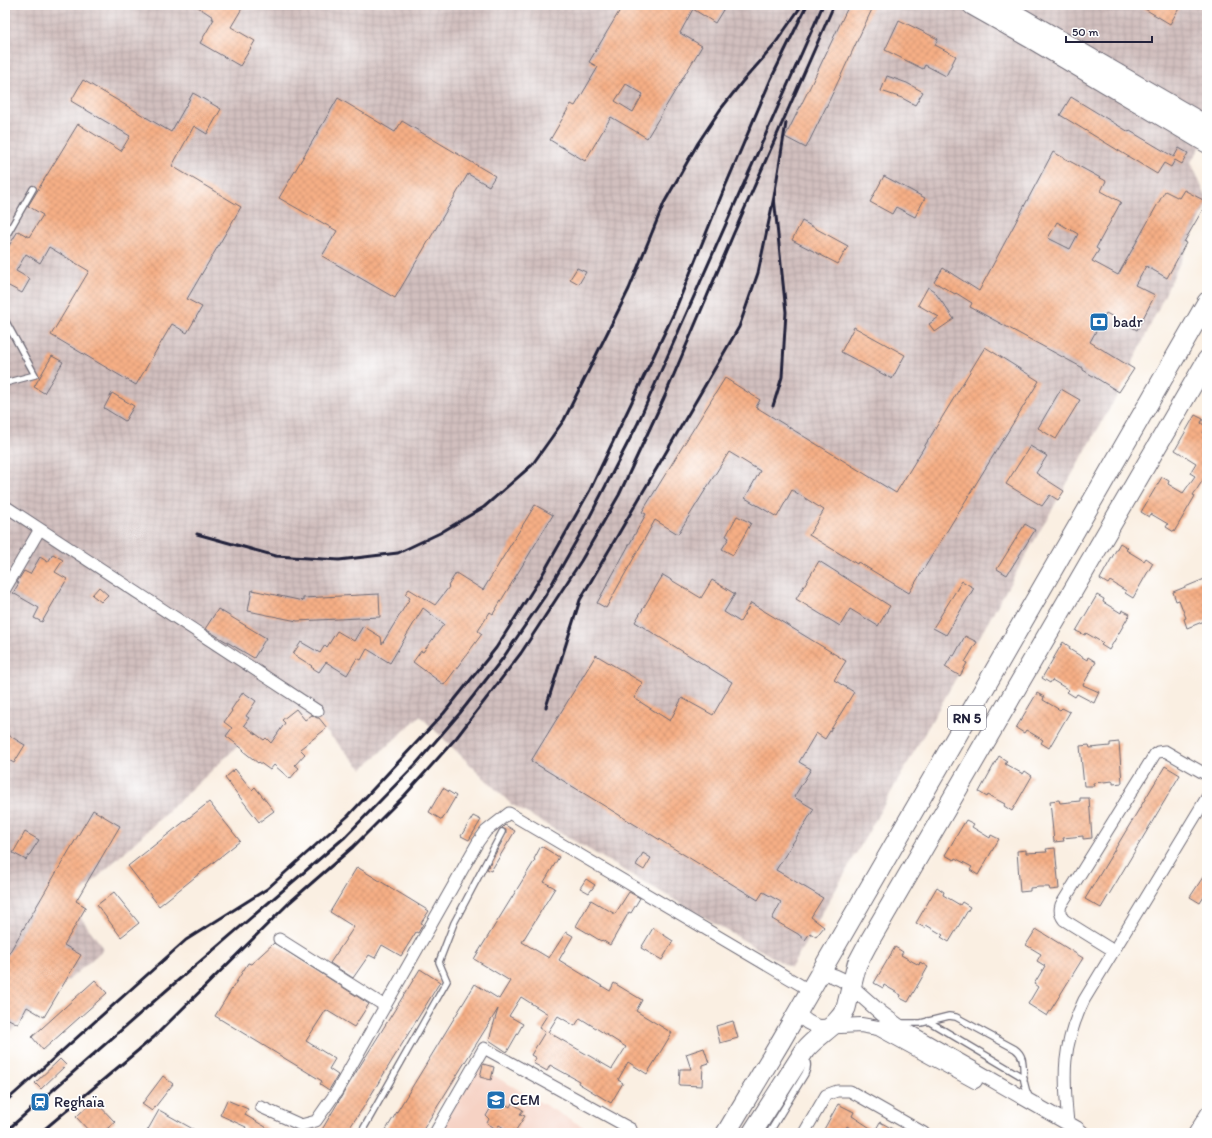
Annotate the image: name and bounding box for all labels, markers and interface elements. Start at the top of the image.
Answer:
scale bar [1066,18,1152,44]
text: 50 m [1072,25,1098,39]
bank icon: badr [1088,311,1110,333]
place label: badr [1113,313,1143,331]
road number: RN 5 [948,706,986,730]
school or university icon: CEM [485,1089,507,1111]
station icon: Reghaïa [29,1091,51,1113]
place label: CEM [510,1091,540,1109]
place label: Reghaïa [54,1093,105,1111]

